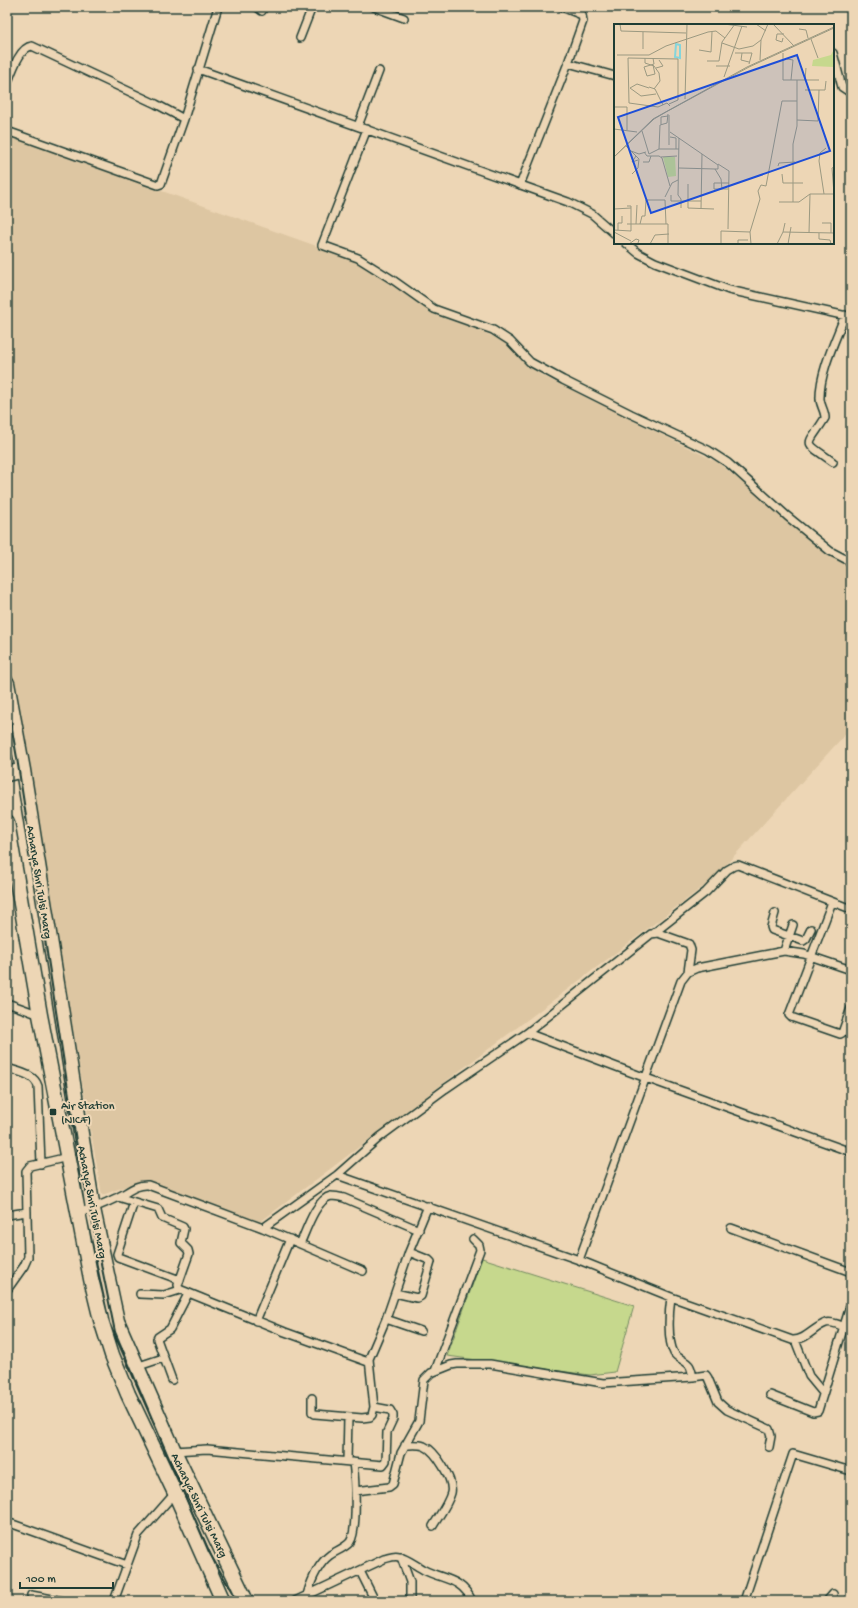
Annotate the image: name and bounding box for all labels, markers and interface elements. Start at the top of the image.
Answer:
inset map [614,24,834,244]
street label: Acharya Shri Tulsi Marg [22,825,54,940]
place label: Air Station (NICF) [61,1100,115,1128]
marker: Air Station (NICF) [48,1107,58,1117]
street label: Acharya Shri Tulsi Marg [73,1145,109,1260]
street label: Acharya Shri Tulsi Marg [167,1451,230,1561]
scale bar [20,1564,113,1590]
text: 100 m [25,1573,56,1587]

